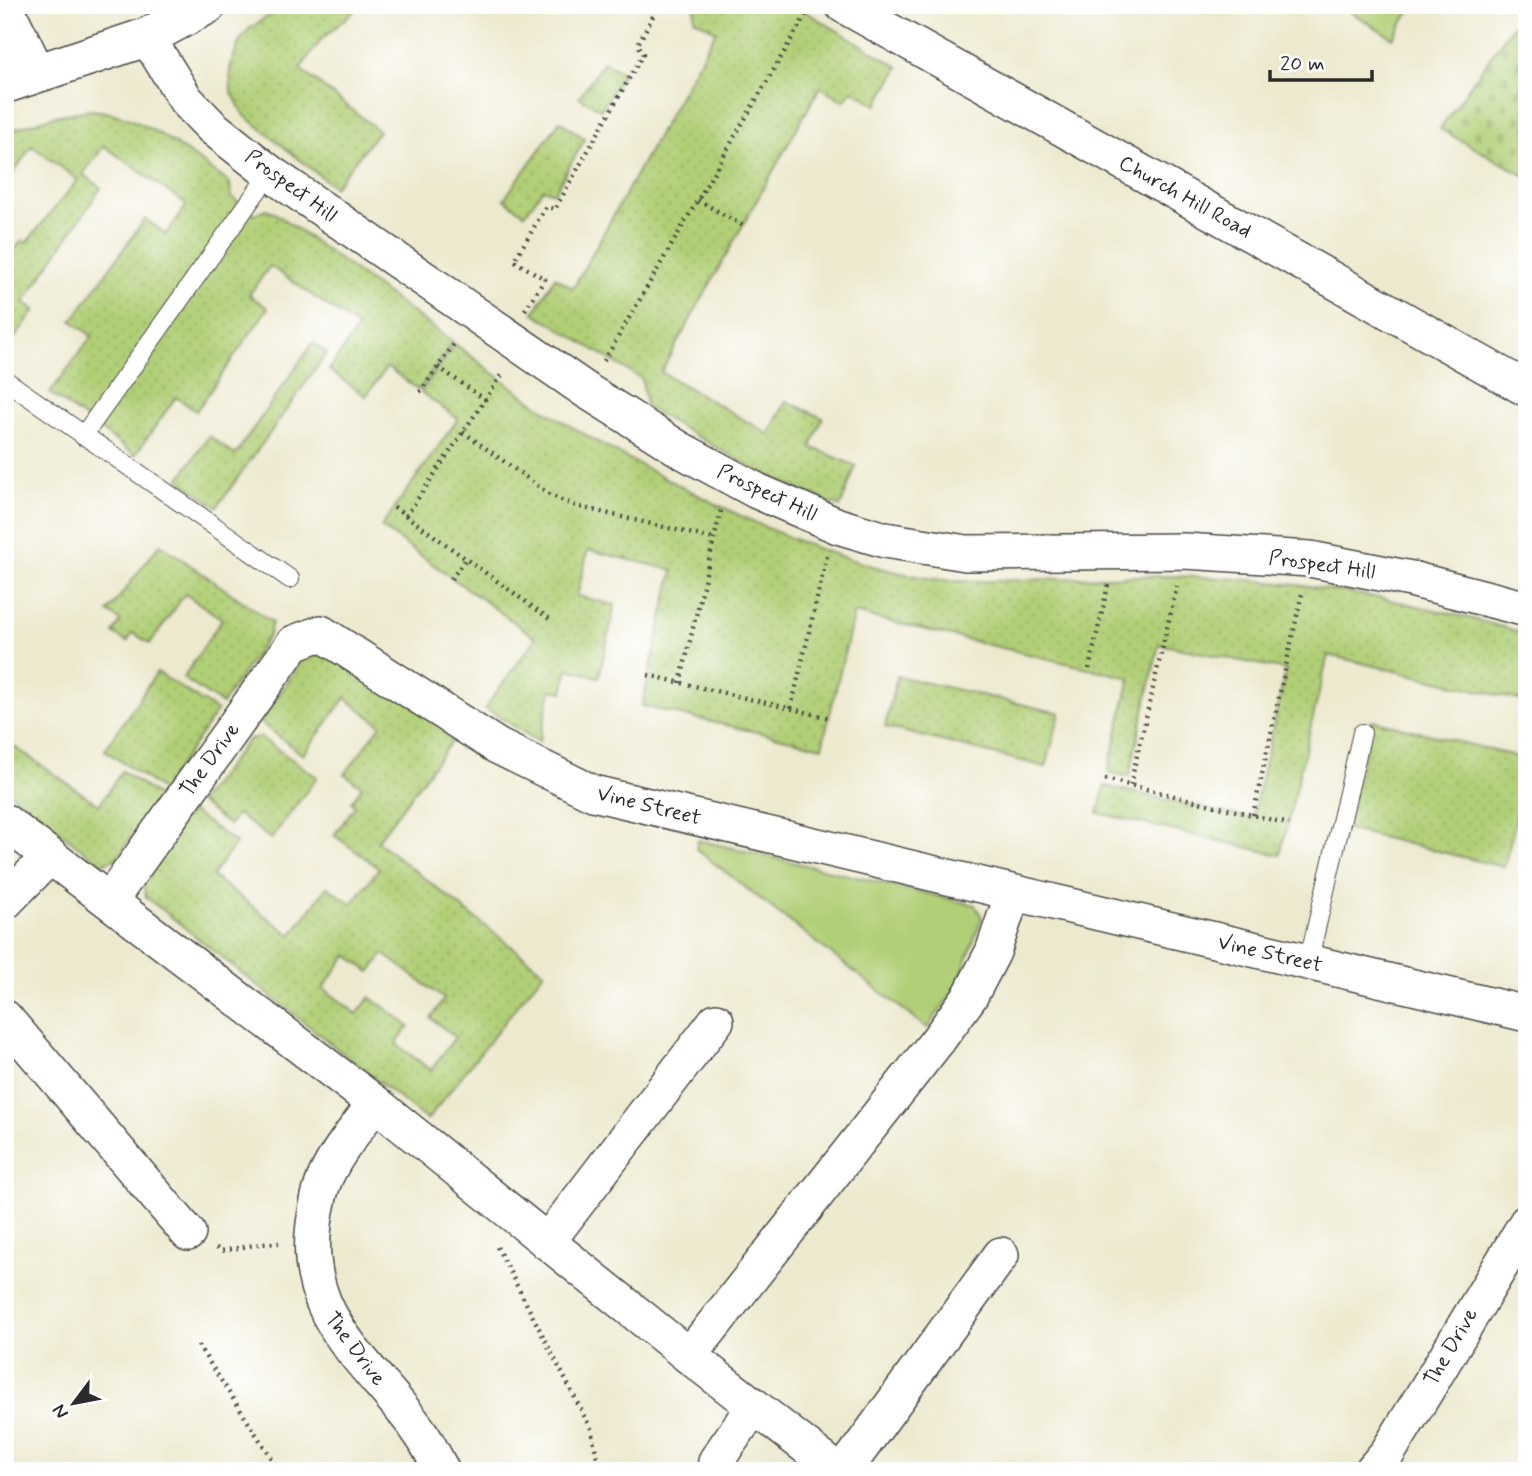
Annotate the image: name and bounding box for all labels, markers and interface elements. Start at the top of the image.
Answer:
scale bar [1270,38,1371,82]
text: 20 m [1280,50,1325,78]
street label: Prospect Hill [239,143,343,229]
street label: Church Hill Road [1114,149,1256,245]
street label: Prospect Hill [712,458,822,528]
street label: Prospect Hill [1267,544,1377,586]
street label: The Drive [173,717,247,803]
street label: Vine Street [594,780,704,832]
street label: Vine Street [1215,928,1325,980]
street label: The Drive [1417,1303,1485,1391]
street label: The Drive [318,1306,392,1392]
north arrow [38,1368,108,1438]
text: N [47,1399,75,1423]

